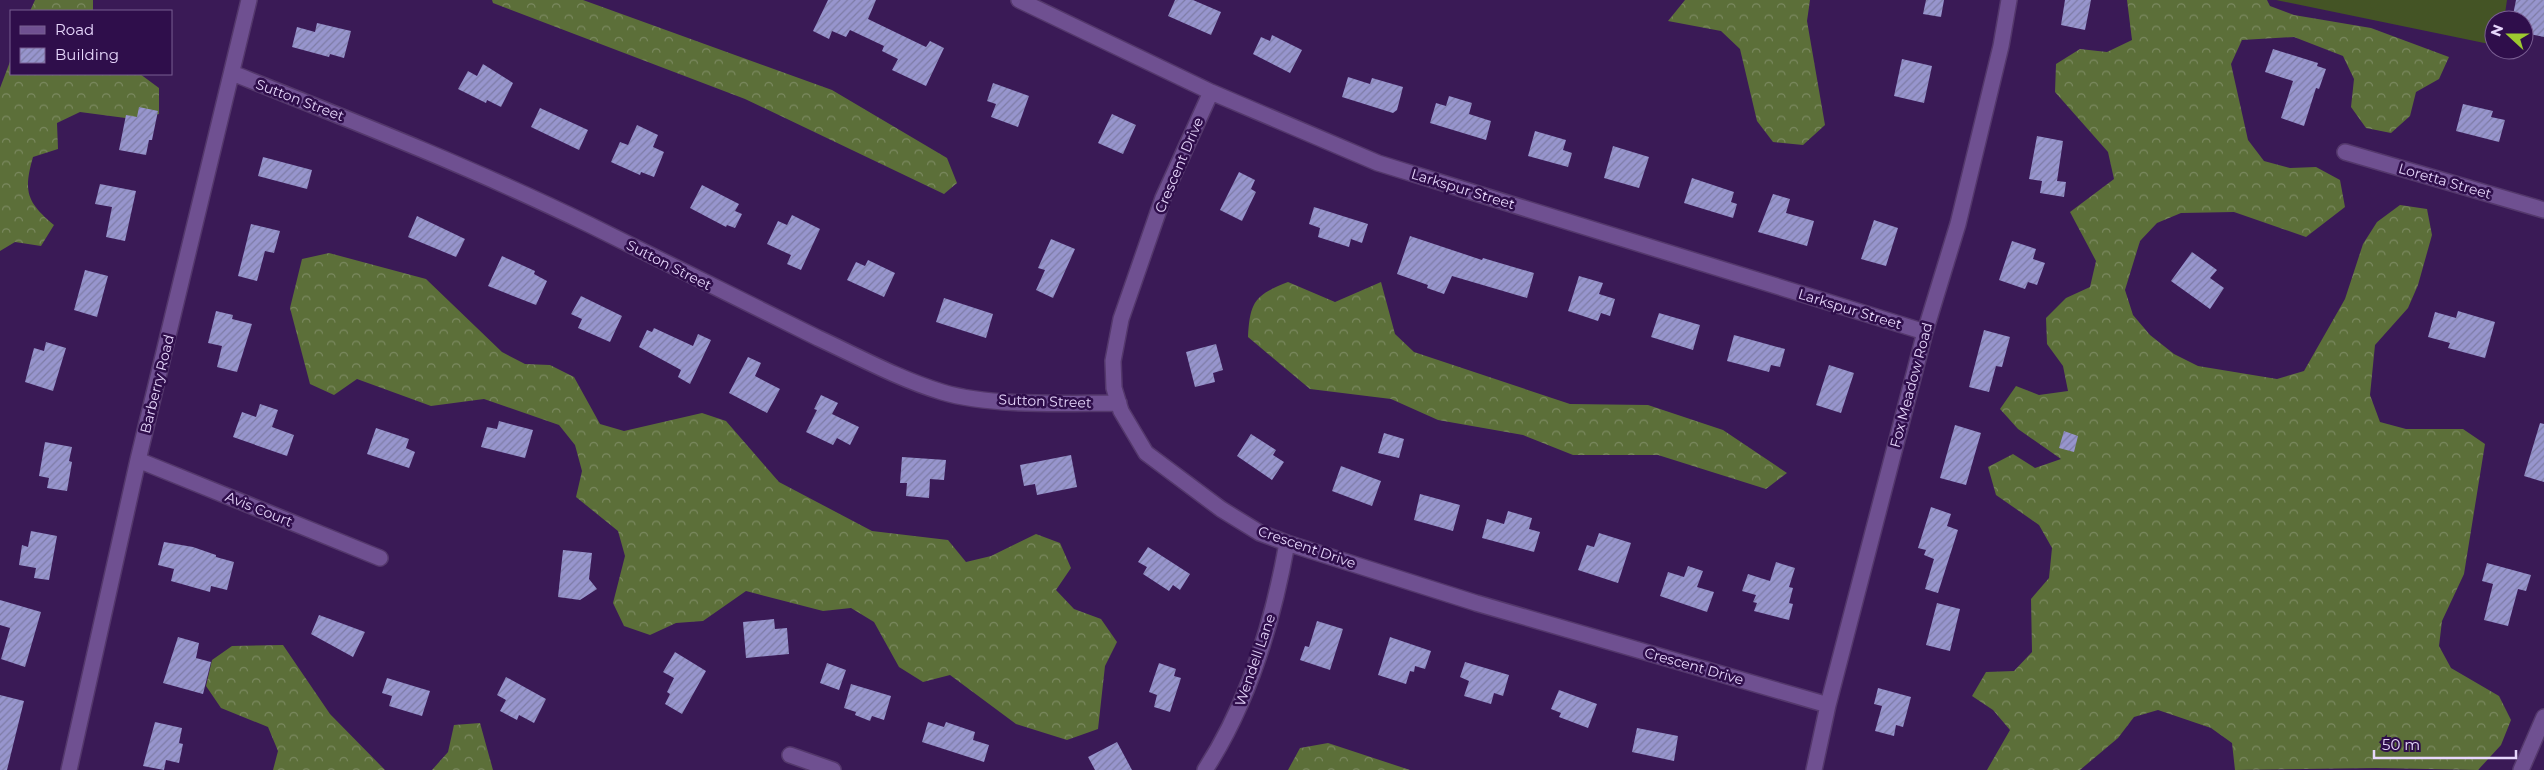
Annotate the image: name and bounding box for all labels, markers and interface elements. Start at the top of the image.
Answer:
legend [10,10,172,75]
north arrow [2484,10,2534,60]
text: Road [55,20,94,39]
text: N [2486,22,2507,39]
text: Building [55,45,119,64]
street label: Sutton Street [253,75,347,125]
street label: Crescent Drive [1151,114,1207,216]
street label: Loretta Street [2396,159,2494,203]
street label: Larkspur Street [1409,165,1517,213]
street label: Sutton Street [623,236,715,294]
street label: Larkspur Street [1796,285,1904,333]
street label: Fox Meadow Road [1886,320,1936,450]
street label: Barberry Road [136,333,178,435]
street label: Sutton Street [998,390,1092,412]
street label: Avis Court [223,487,295,531]
street label: Crescent Drive [1256,522,1358,572]
street label: Wendell Lane [1231,612,1279,708]
street label: Crescent Drive [1642,643,1746,689]
scale bar [2374,728,2516,760]
text: 50 m [2382,735,2420,754]

